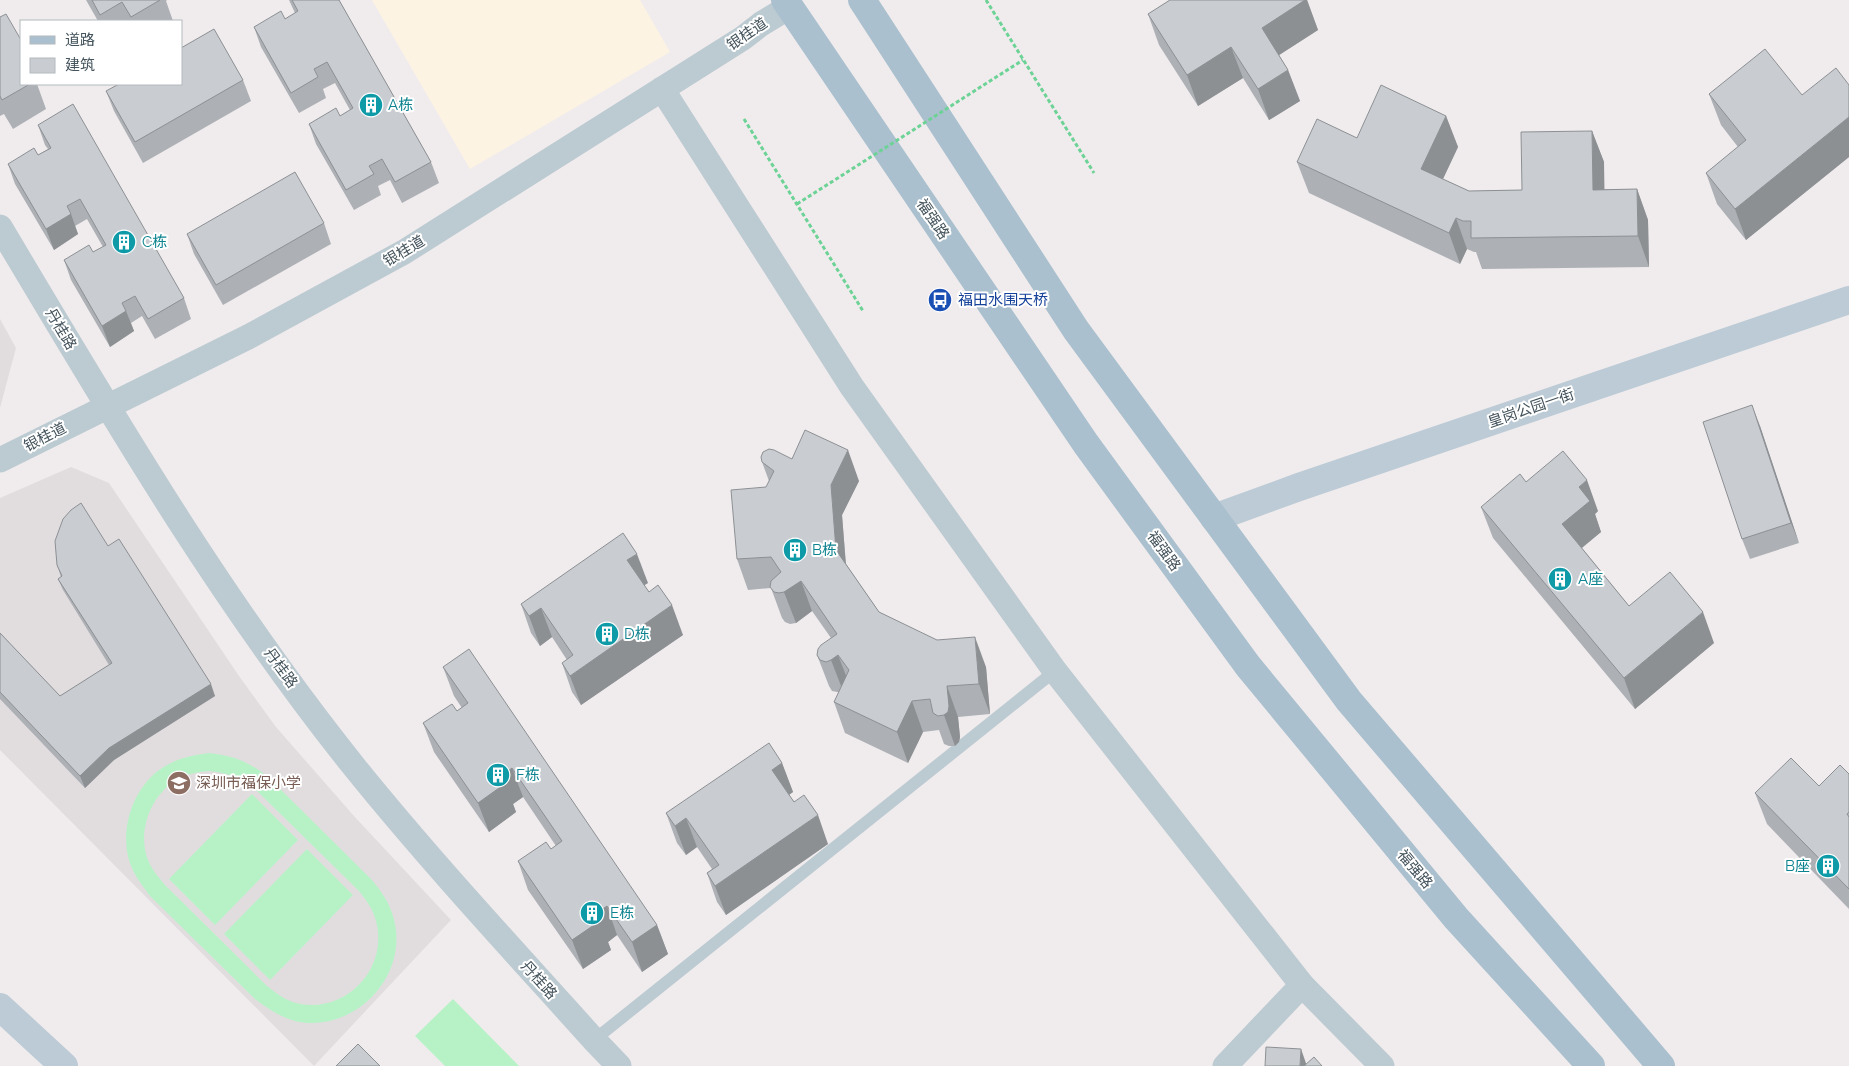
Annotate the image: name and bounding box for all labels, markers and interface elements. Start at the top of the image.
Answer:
street label: 银桂道 [723,14,771,54]
legend [20,20,182,85]
text: 道路 [65,31,95,49]
text: 建筑 [65,56,95,74]
building icon: A栋 [358,92,384,118]
place label: A栋 [388,96,413,114]
street label: 福强路 [913,195,953,243]
building icon: C栋 [111,229,137,255]
street label: 银桂道 [380,232,428,270]
place label: C栋 [142,233,167,251]
bus stop icon: 福田水围天桥 [927,287,953,313]
place label: 福田水围天桥 [958,291,1048,309]
street label: 丹桂路 [42,305,80,353]
street label: 皇岗公园一街 [1486,385,1576,431]
street label: 银桂道 [21,419,69,455]
street label: 福强路 [1143,528,1185,574]
building icon: B栋 [782,537,808,563]
place label: B栋 [812,541,837,559]
building icon: A座 [1547,566,1573,592]
place label: A座 [1578,570,1603,588]
building icon: D栋 [594,621,620,647]
place label: D栋 [624,625,650,643]
street label: 丹桂路 [260,645,302,691]
building icon: F栋 [485,762,511,788]
place label: F栋 [516,766,540,784]
school or university icon: 深圳市福保小学 [166,770,192,796]
place label: 深圳市福保小学 [196,774,301,792]
street label: 福强路 [1394,846,1436,892]
building icon: B座 [1815,853,1841,879]
place label: B座 [1785,857,1810,875]
building icon: E栋 [579,900,605,926]
place label: E栋 [610,904,634,922]
street label: 丹桂路 [517,957,561,1003]

